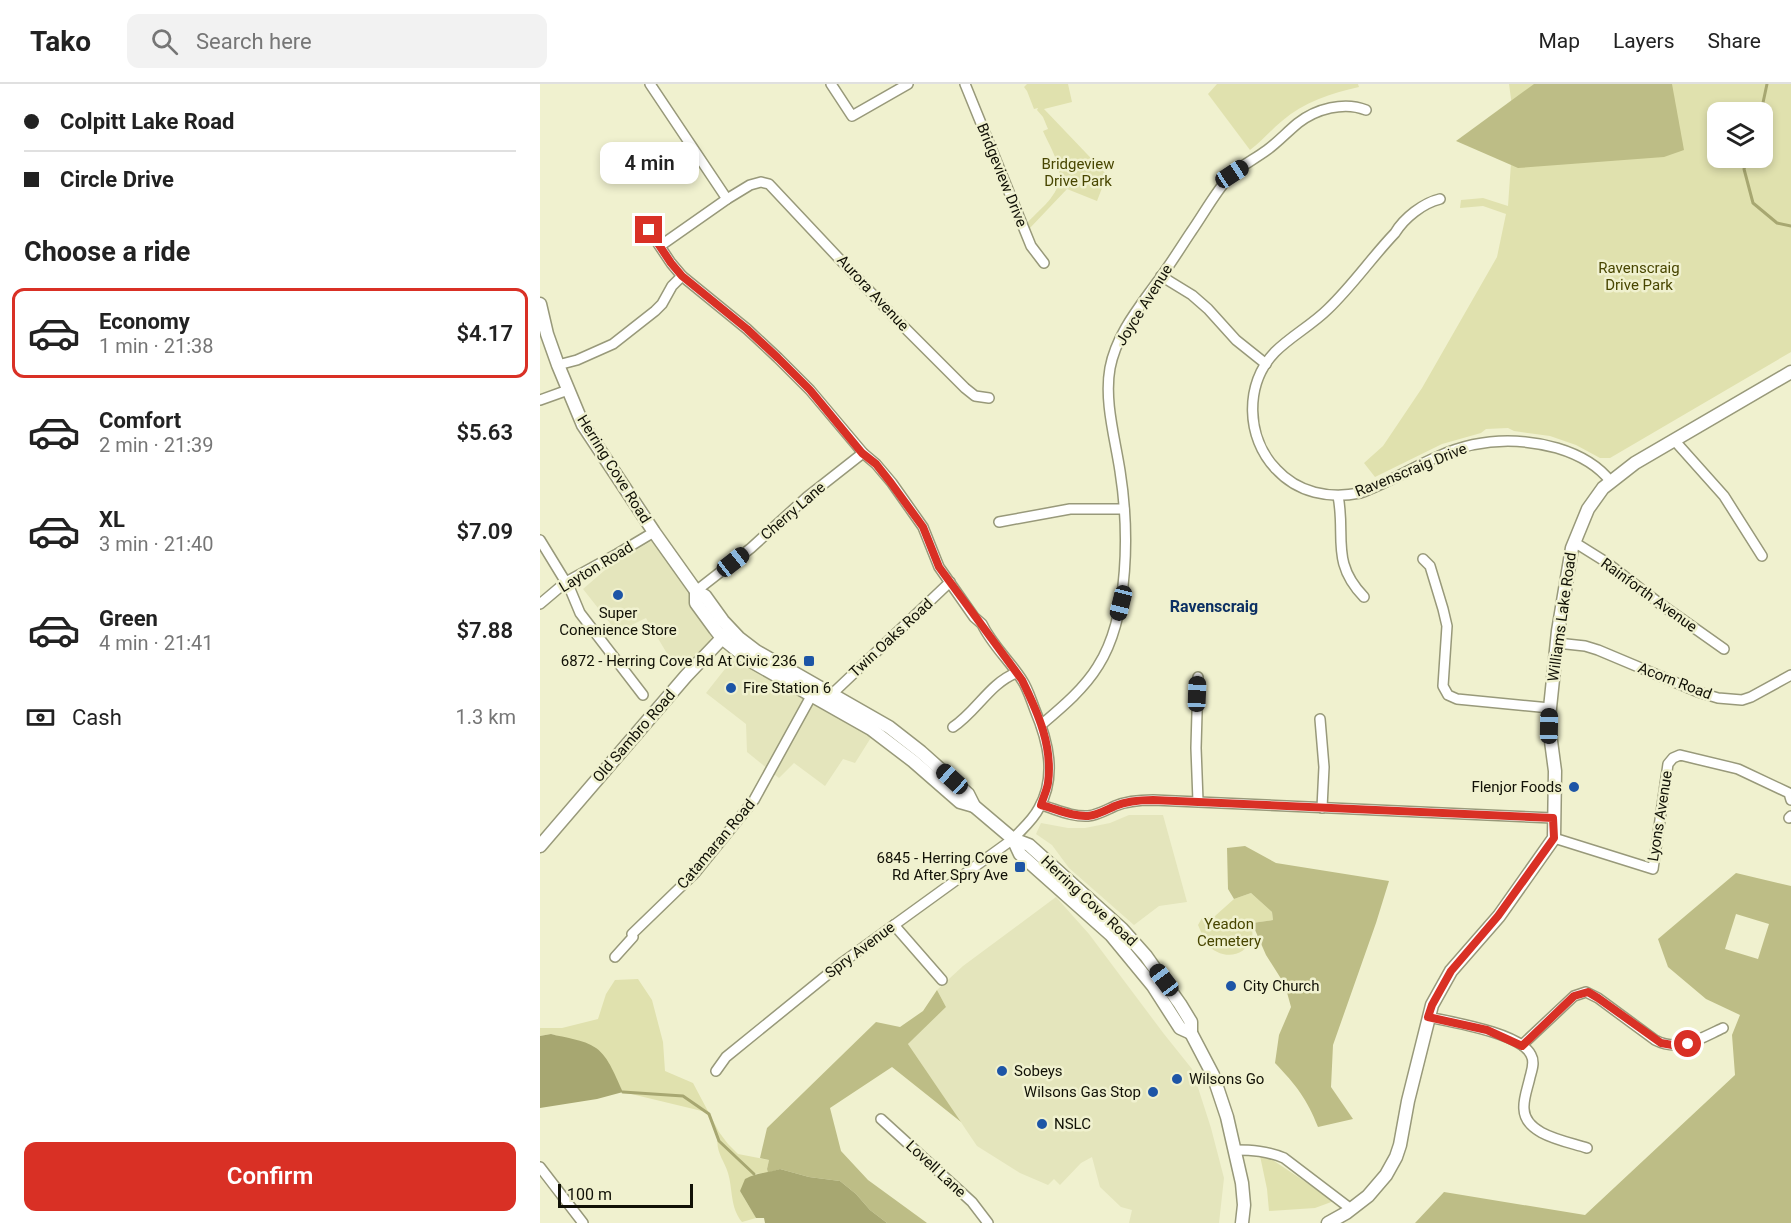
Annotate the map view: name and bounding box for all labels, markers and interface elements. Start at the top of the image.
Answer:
search box [127,14,547,68]
text: Tako [30,25,91,58]
icon: search [148,25,181,58]
text: Search here [196,29,312,54]
text: Map [1538,29,1580,53]
text: Layers [1613,29,1674,53]
text: Share [1707,29,1761,53]
map controls [1707,102,1773,168]
button: layers [1707,102,1773,168]
text: Colpitt Lake Road [60,109,234,134]
street label: Bridgeview Drive [973,120,1031,230]
callout: 4 min [600,143,698,185]
text: 4 min [624,151,675,175]
park label: Bridgeview Drive Park [1042,155,1114,190]
car [1212,157,1252,191]
text: Circle Drive [60,167,174,192]
route end [635,216,662,243]
text: Choose a ride [24,236,190,268]
street label: Aurora Avenue [833,251,913,335]
park label: Ravenscraig Drive Park [1598,259,1680,294]
street label: Joyce Avenue [1112,261,1176,349]
icon: car [27,306,81,360]
text: Economy [99,309,190,334]
text: $4.17 [456,321,513,346]
text: 1 min · 21:38 [99,334,214,358]
icon: car [27,405,81,459]
text: Comfort [99,408,181,433]
street label: Herring Cove Road [573,411,655,527]
text: $5.63 [456,420,513,445]
text: 2 min · 21:39 [99,433,214,457]
street label: Ravenscraig Drive [1353,439,1469,501]
street label: Cherry Lane [757,478,829,544]
icon: car [27,504,81,558]
text: XL [99,507,125,532]
text: $7.09 [456,519,513,544]
text: 3 min · 21:40 [99,532,214,556]
street label: Layton Road [556,538,636,596]
car [713,544,753,580]
street label: Williams Lake Road [1544,551,1580,683]
street label: Rainforth Avenue [1597,554,1701,636]
car [1108,583,1134,623]
marker: Super Conenience Store [611,588,625,602]
street label: Twin Oaks Road [846,595,936,681]
district label: Ravenscraig [1170,597,1258,616]
icon: car [27,603,81,657]
place label: Super Conenience Store [559,604,677,639]
text: Green [99,606,158,631]
text: $7.88 [456,618,513,643]
text: 4 min · 21:41 [99,631,214,655]
place label: 6872 - Herring Cove Rd At Civic 236 [561,652,797,670]
marker: 6872 - Herring Cove Rd At Civic 236 [802,654,816,668]
street label: Acorn Road [1636,659,1714,703]
car [1187,676,1207,712]
place label: Fire Station 6 [743,679,831,697]
marker: Fire Station 6 [724,681,738,695]
street label: Old Sambro Road [589,686,679,786]
icon: cash [24,701,57,734]
text: Cash [72,705,122,730]
text: 1.3 km [456,705,516,729]
car [1540,708,1558,744]
car [933,760,971,798]
street label: Lyons Avenue [1644,769,1676,863]
place label: Flenjor Foods [1471,778,1562,796]
marker: Flenjor Foods [1567,780,1581,794]
street label: Catamaran Road [673,795,759,893]
place label: 6845 - Herring Cove Rd After Spry Ave [876,849,1008,884]
street label: Herring Cove Road [1037,852,1141,950]
marker: 6845 - Herring Cove Rd After Spry Ave [1013,860,1027,874]
park label: Yeadon Cemetery [1197,915,1261,950]
street label: Spry Avenue [822,918,898,982]
car [1146,960,1182,1000]
place label: City Church [1243,977,1320,995]
marker: City Church [1224,979,1238,993]
route start [1674,1030,1701,1057]
place label: Sobeys [1014,1062,1063,1080]
marker: Sobeys [995,1064,1009,1078]
place label: Wilsons Go [1189,1070,1264,1088]
marker: Wilsons Go [1170,1072,1184,1086]
place label: Wilsons Gas Stop [1024,1083,1141,1101]
marker: Wilsons Gas Stop [1146,1085,1160,1099]
place label: NSLC [1054,1115,1091,1133]
marker: NSLC [1035,1117,1049,1131]
street label: Lovell Lane [902,1137,970,1201]
button: Confirm [24,1142,516,1211]
scale bar [558,1181,693,1208]
text: 100 m [567,1185,612,1204]

